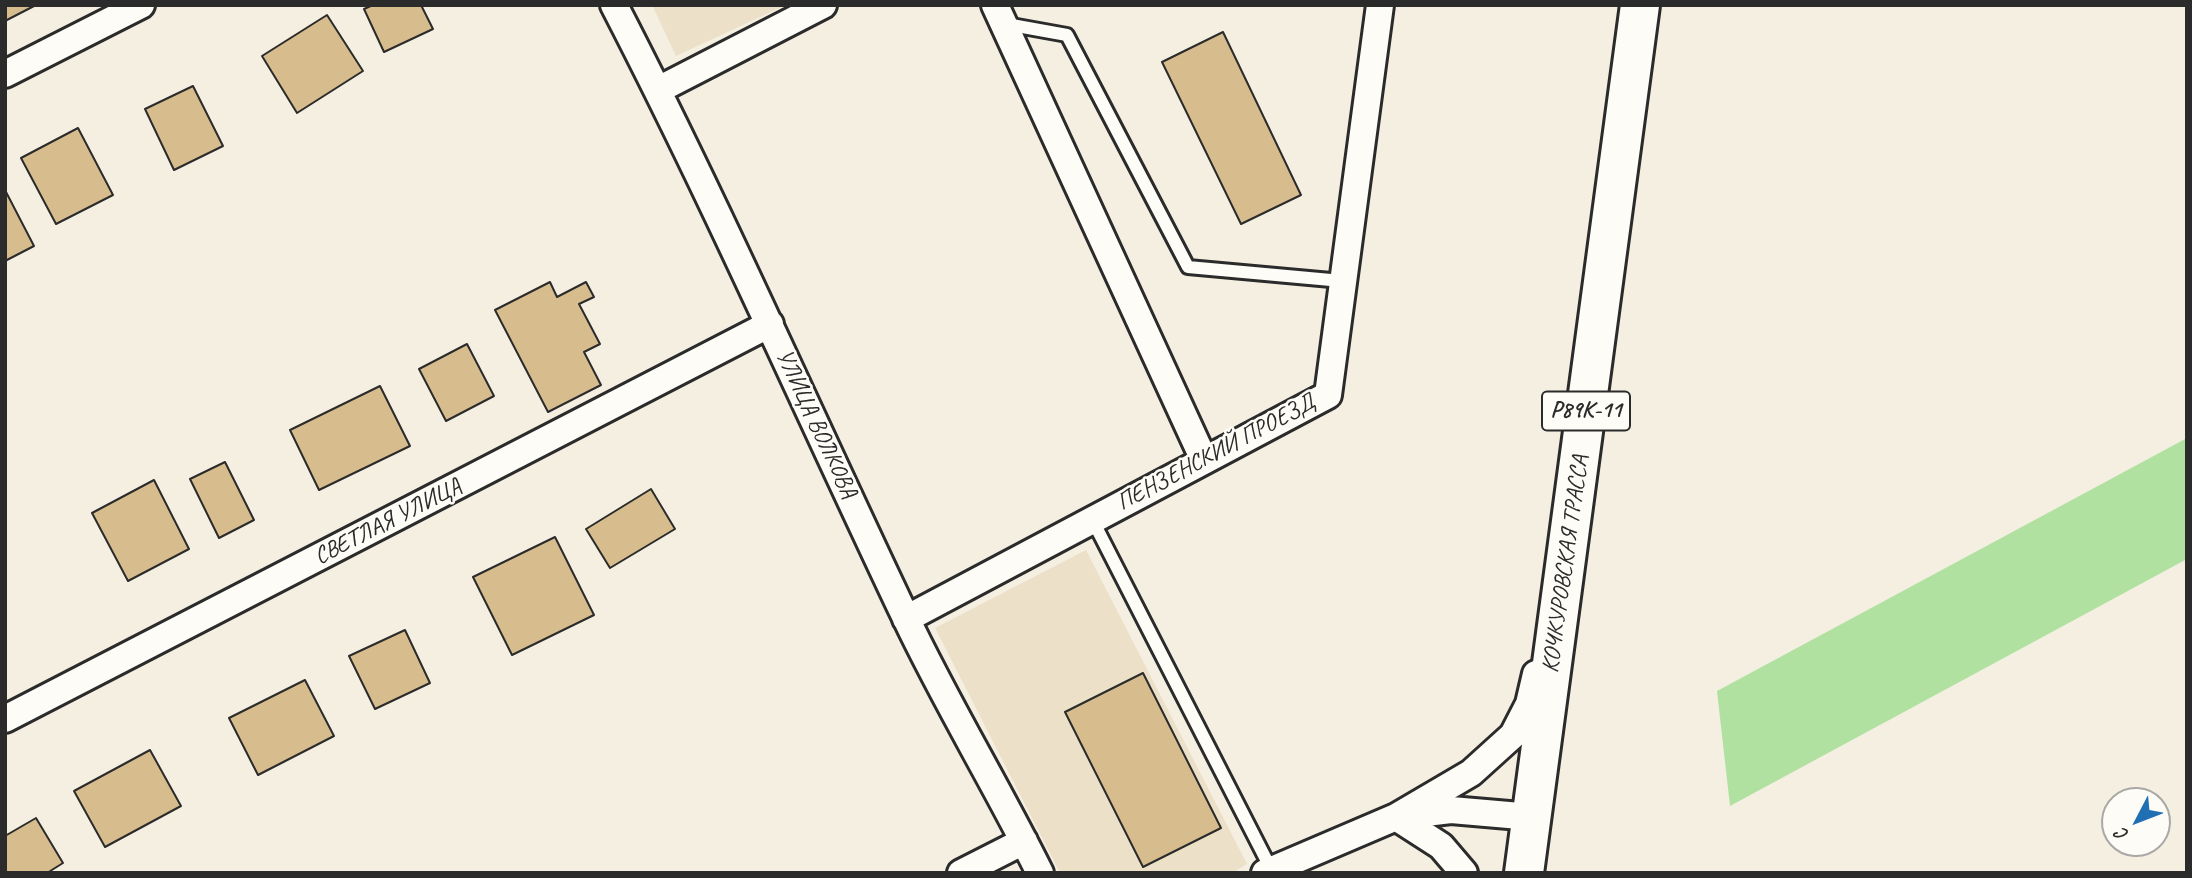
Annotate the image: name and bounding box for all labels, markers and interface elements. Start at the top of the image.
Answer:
street label: УЛИЦА ВОЛКОВА [769,345,863,503]
street label: ПЕНЗЕНСКИЙ ПРОЕЗД [1112,389,1320,517]
road number: Р89К-11 [1542,392,1630,430]
street label: КОЧКУРОВСКАЯ ТРАССА [1536,453,1596,675]
street label: СВЕТЛАЯ УЛИЦА [310,473,466,571]
north arrow [2101,787,2171,857]
text: С [2110,823,2134,846]

